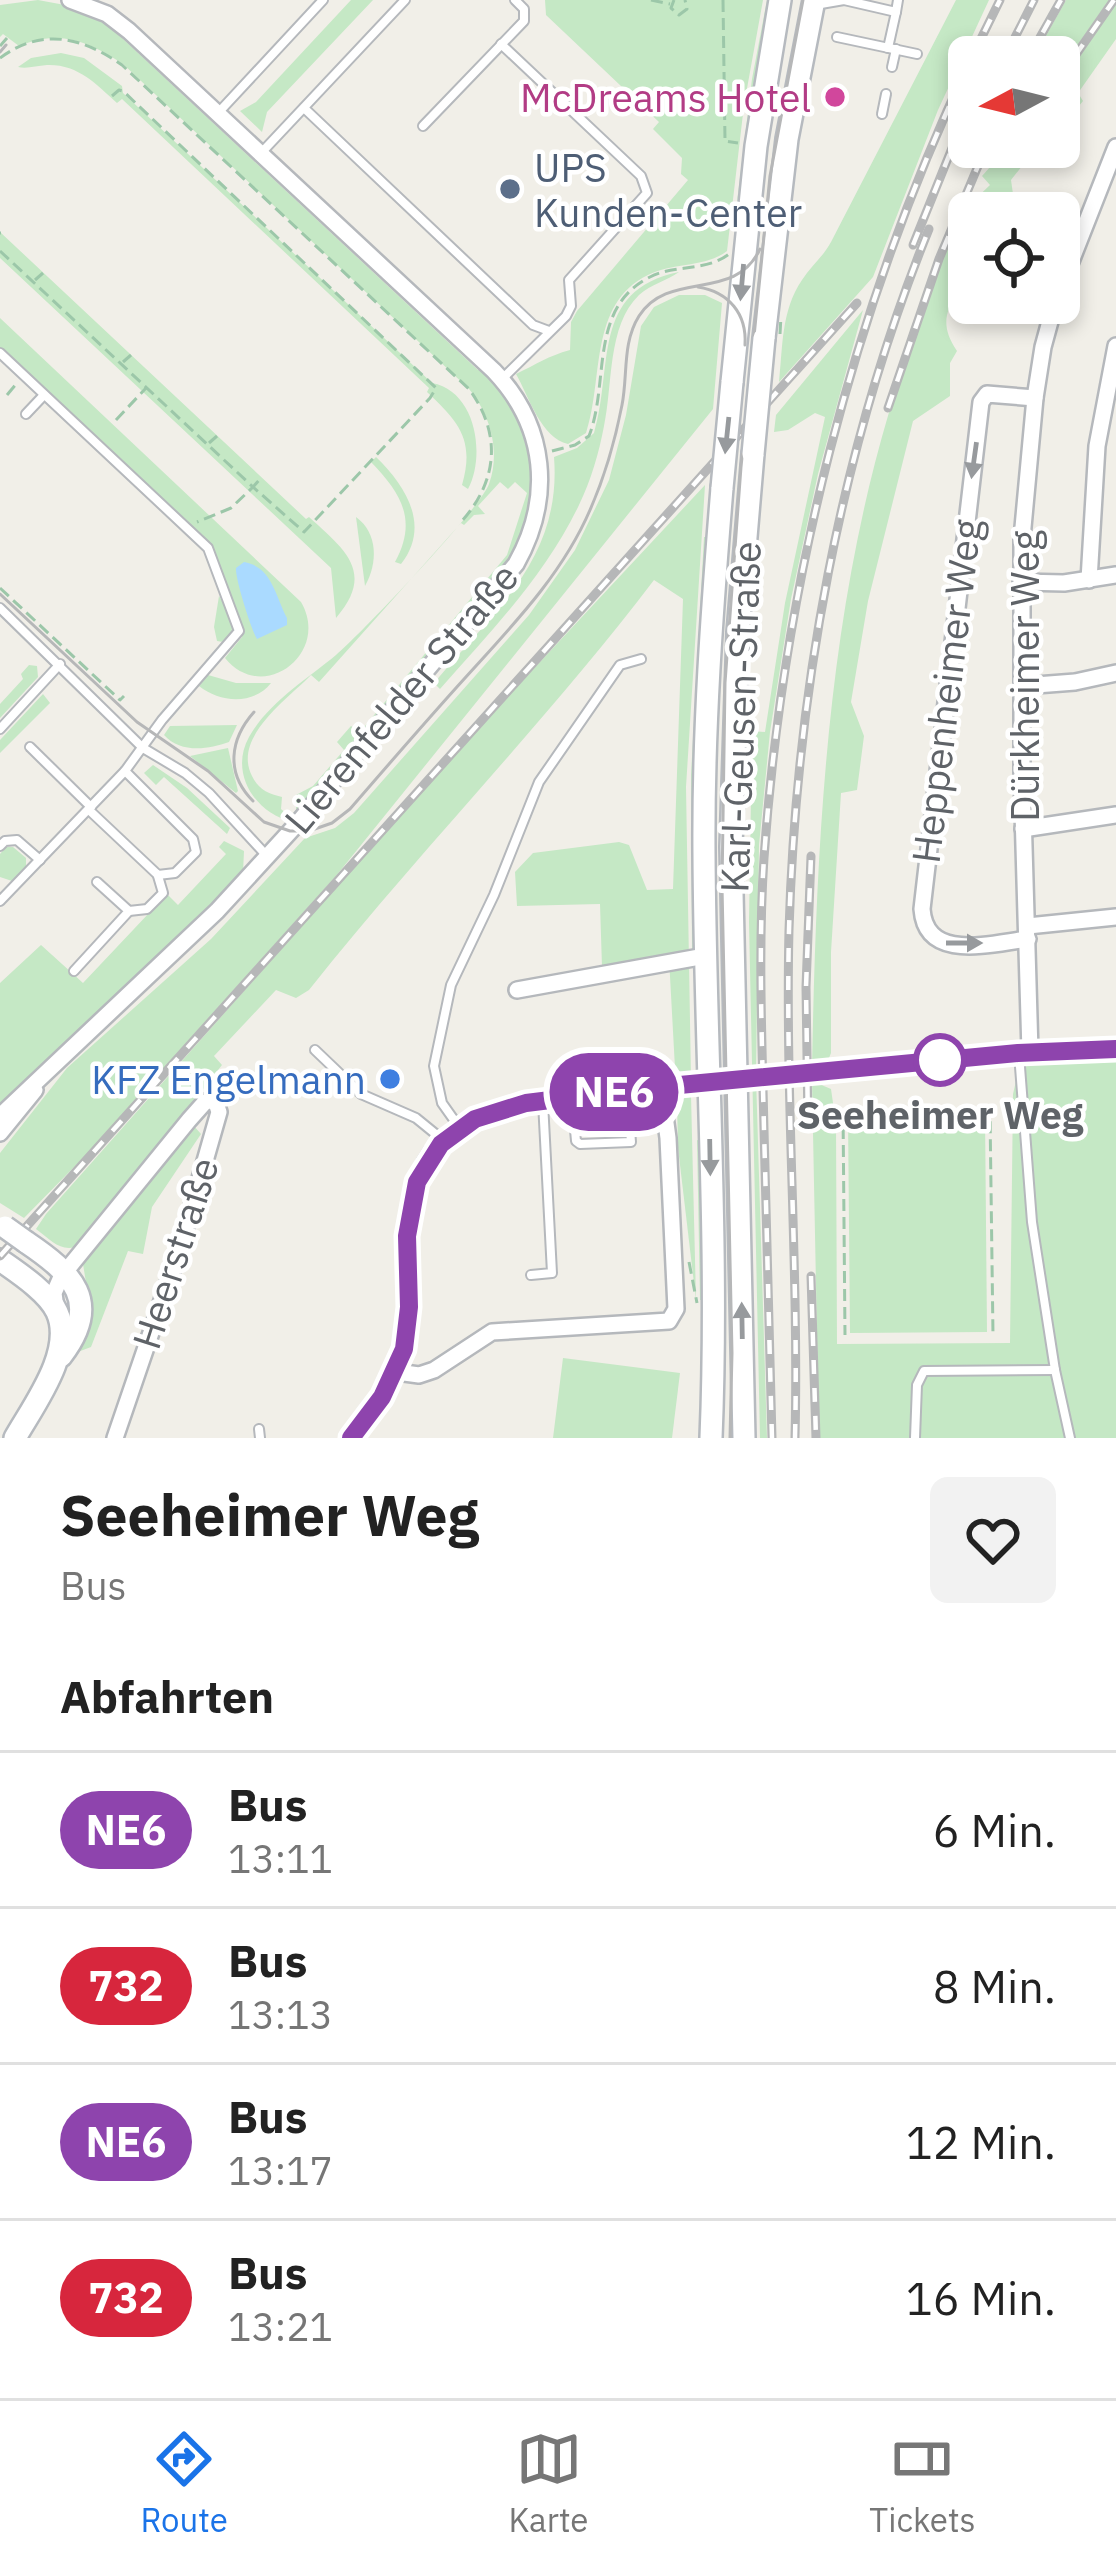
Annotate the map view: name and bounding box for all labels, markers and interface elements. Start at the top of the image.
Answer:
north arrow [948,36,1080,168]
map controls [948,36,1080,324]
place label: McDreams Hotel [520,72,811,123]
marker: McDreams Hotel [822,84,848,110]
place label: UPS Kunden-Center [534,142,802,238]
marker: UPS Kunden-Center [497,176,523,202]
button: locate [948,192,1080,324]
one-way arrow [732,264,751,301]
one-way arrow [717,417,736,454]
one-way arrow [964,442,983,479]
street label: Heppenheimer Weg [900,516,992,866]
street label: Dürkheimer Weg [999,530,1050,822]
street label: Karl-Geusen-Straße [708,541,772,893]
street label: Lierenfelder Straße [273,552,529,844]
one-way arrow [945,933,983,953]
marker: Seeheimer Weg [915,1035,965,1085]
line badge: NE6 [545,1053,683,1131]
place label: KFZ Engelmann [91,1054,366,1105]
text: NE6 [573,1064,655,1119]
marker: KFZ Engelmann [377,1066,403,1092]
place label: Seeheimer Weg [797,1089,1084,1140]
one-way arrow [700,1139,719,1177]
street label: Heerstraße [120,1151,230,1355]
one-way arrow [732,1301,751,1339]
button: heart [930,1477,1056,1603]
text: Seeheimer Weg [60,1478,479,1552]
text: Bus [60,1560,127,1611]
text: Abfahrten [60,1667,274,1725]
text: Bus [228,1775,308,1833]
text: 6 Min. [933,1801,1056,1859]
text: NE6 [85,1802,167,1857]
text: 13:11 [228,1833,333,1884]
text: Bus [228,1931,308,1989]
text: 8 Min. [933,1957,1056,2015]
text: 732 [88,1958,164,2013]
text: 13:13 [228,1989,333,2040]
text: Bus [228,2087,308,2145]
text: 12 Min. [906,2113,1056,2171]
text: NE6 [85,2114,167,2169]
text: 13:17 [228,2145,333,2196]
text: Bus [228,2243,308,2301]
text: 16 Min. [906,2269,1056,2327]
text: 732 [88,2270,164,2325]
text: 13:21 [228,2301,333,2352]
tab: Route [140,2426,228,2541]
tab: Karte [509,2426,588,2541]
tab: Tickets [869,2426,976,2541]

